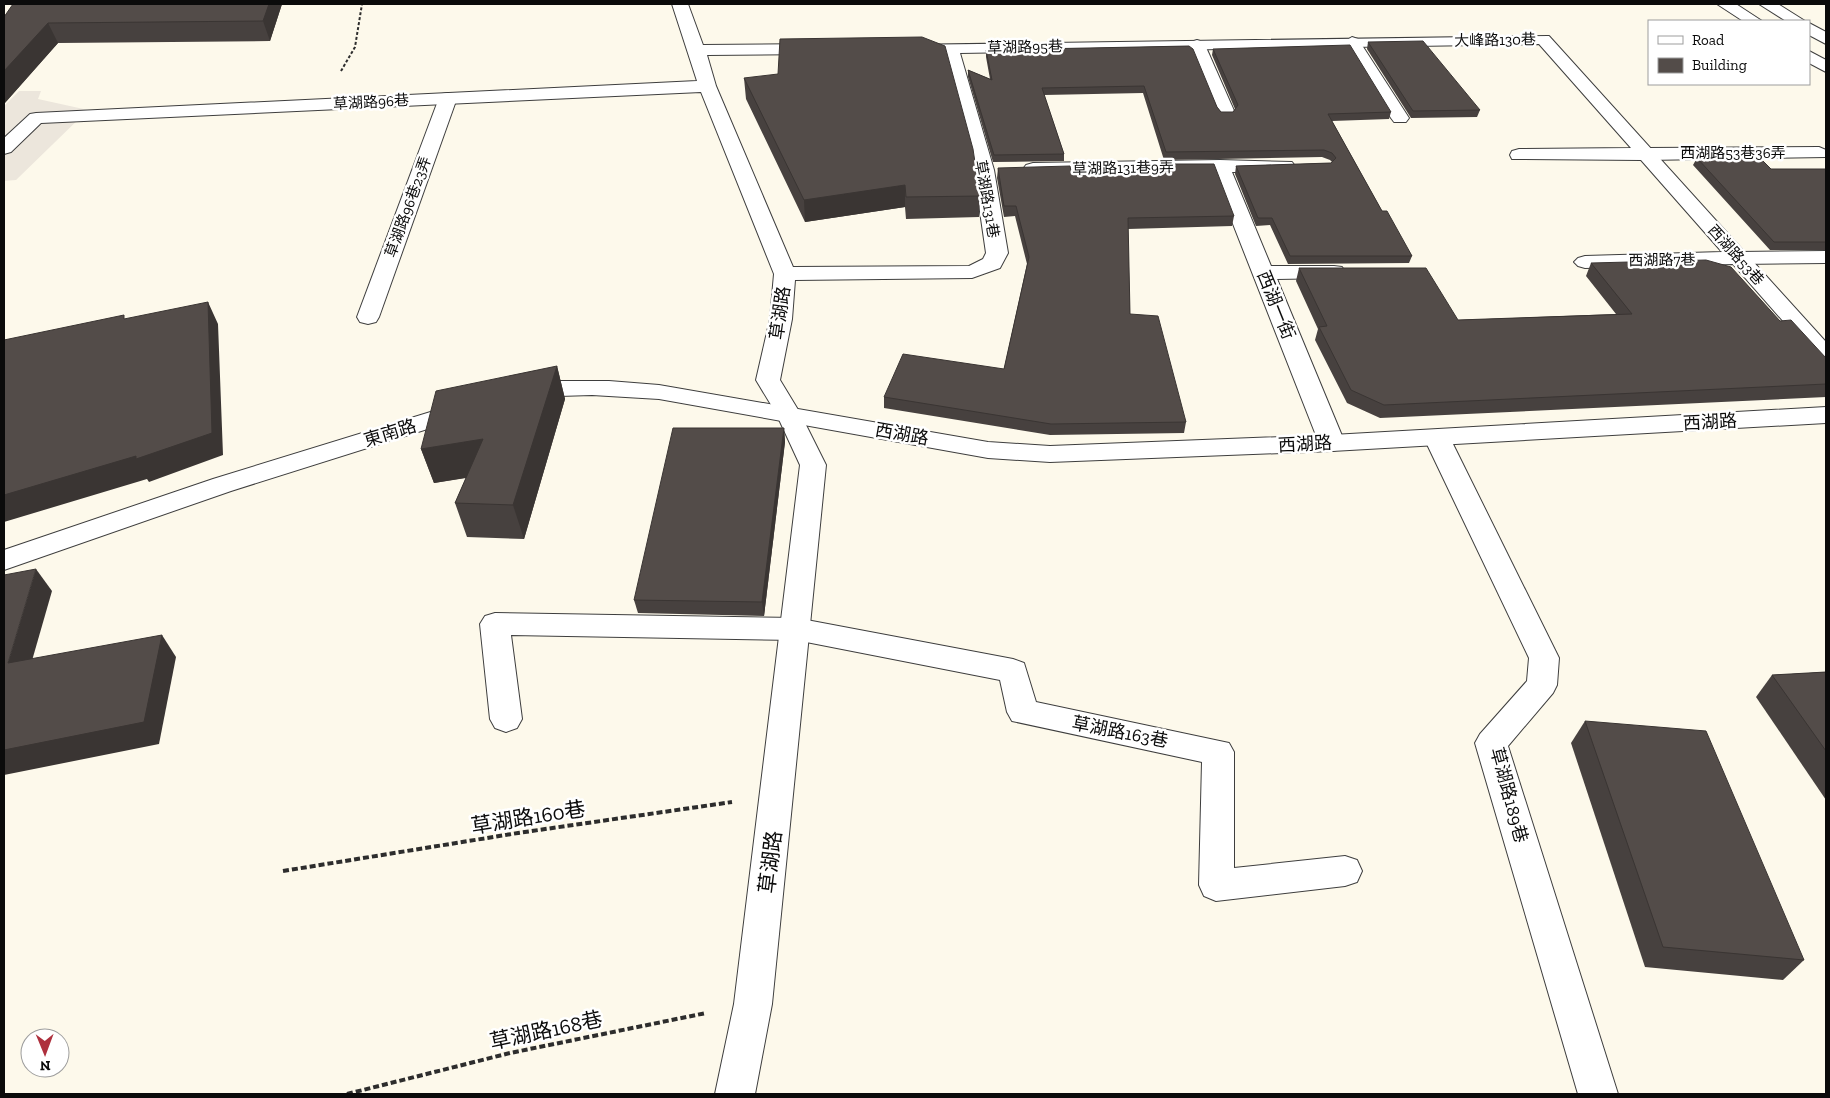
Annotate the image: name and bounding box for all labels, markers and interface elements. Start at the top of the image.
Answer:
legend [1648,20,1810,85]
street label: 大峰路130巷 [1454,30,1536,50]
text: Road [1692,31,1725,49]
street label: 草湖路95巷 [987,37,1063,57]
text: Building [1692,56,1747,74]
street label: 草湖路96巷 [333,91,409,113]
street label: 西湖路53巷36弄 [1680,144,1786,162]
street label: 草湖路96巷23弄 [381,154,435,260]
street label: 草湖路131巷9弄 [1072,158,1174,178]
street label: 草湖路131巷 [971,159,1003,239]
street label: 西湖路53巷 [1704,221,1768,289]
street label: 西湖路7巷 [1628,250,1696,270]
street label: 西湖一街 [1252,268,1300,342]
street label: 草湖路 [765,285,795,341]
street label: 西湖路 [1682,410,1738,434]
street label: 東南路 [361,415,419,451]
street label: 西湖路 [874,418,930,450]
street label: 西湖路 [1277,432,1333,456]
street label: 草湖路163巷 [1070,712,1170,752]
street label: 草湖路189巷 [1486,745,1532,845]
street label: 草湖路160巷 [469,796,587,838]
street label: 草湖路 [754,829,786,895]
street label: 草湖路168巷 [487,1006,605,1054]
north arrow [20,1028,70,1078]
text: N [39,1057,51,1074]

